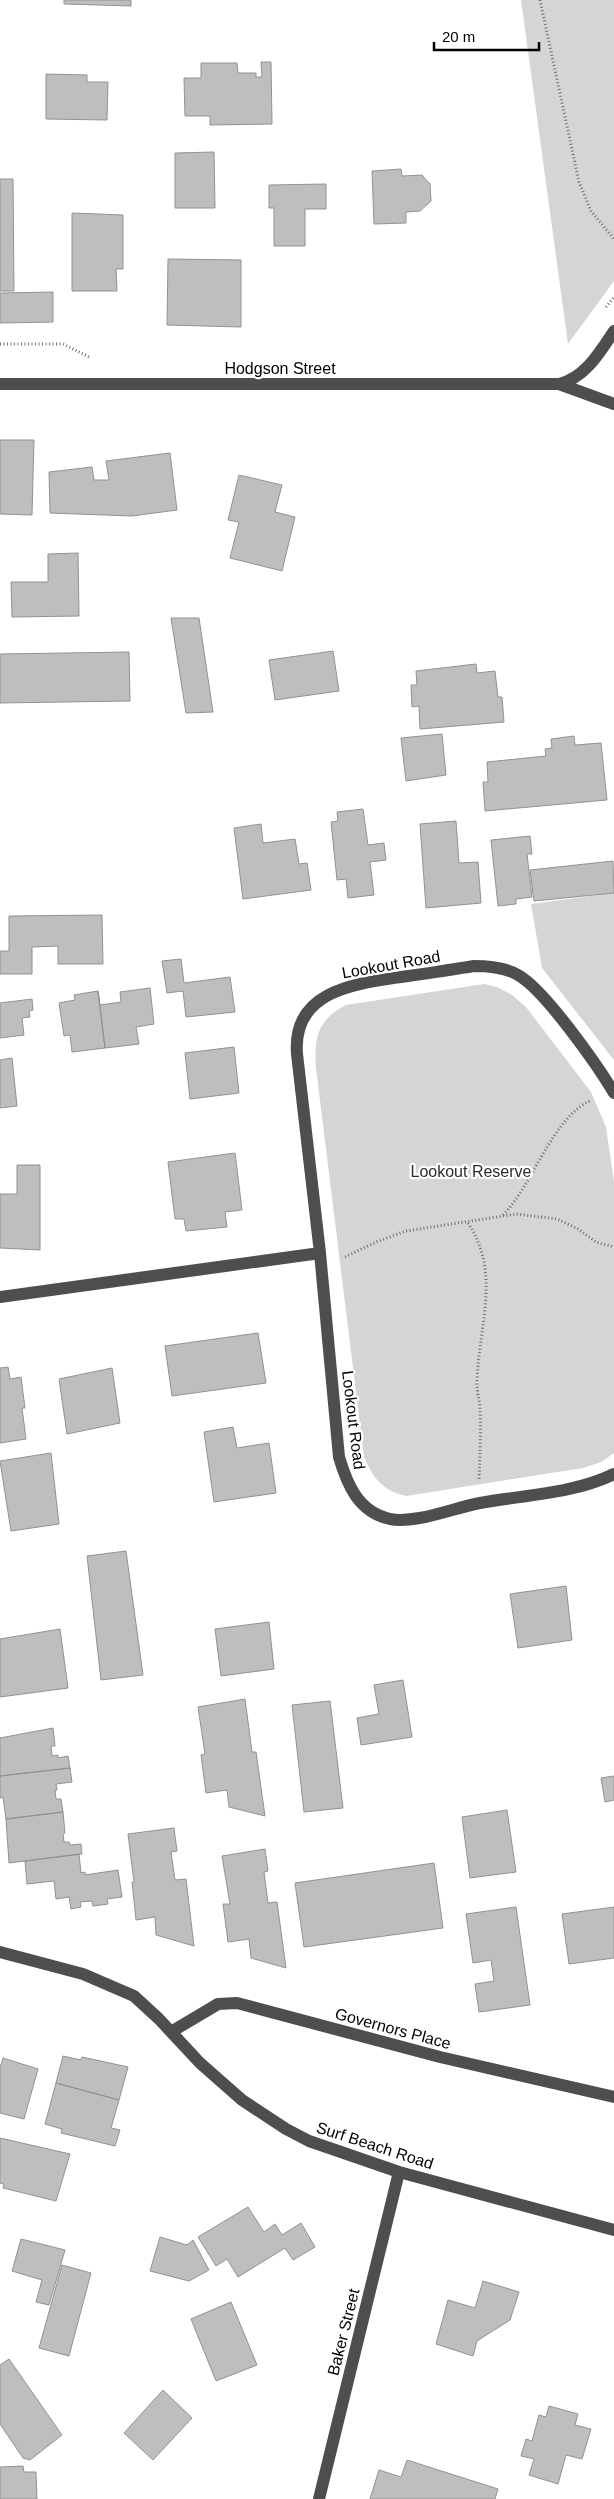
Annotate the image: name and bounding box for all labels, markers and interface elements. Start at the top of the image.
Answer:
scale bar [434,20,539,52]
text: 20 m [442,28,475,45]
street label: Hodgson Street [224,360,336,377]
street label: Lookout Road [341,947,442,982]
park label: Lookout Reserve [411,1163,532,1180]
street label: Lookout Road [339,1370,368,1471]
street label: Governors Place [333,2005,453,2052]
street label: Surf Beach Road [314,2119,435,2172]
street label: Baker Street [324,2286,363,2377]

